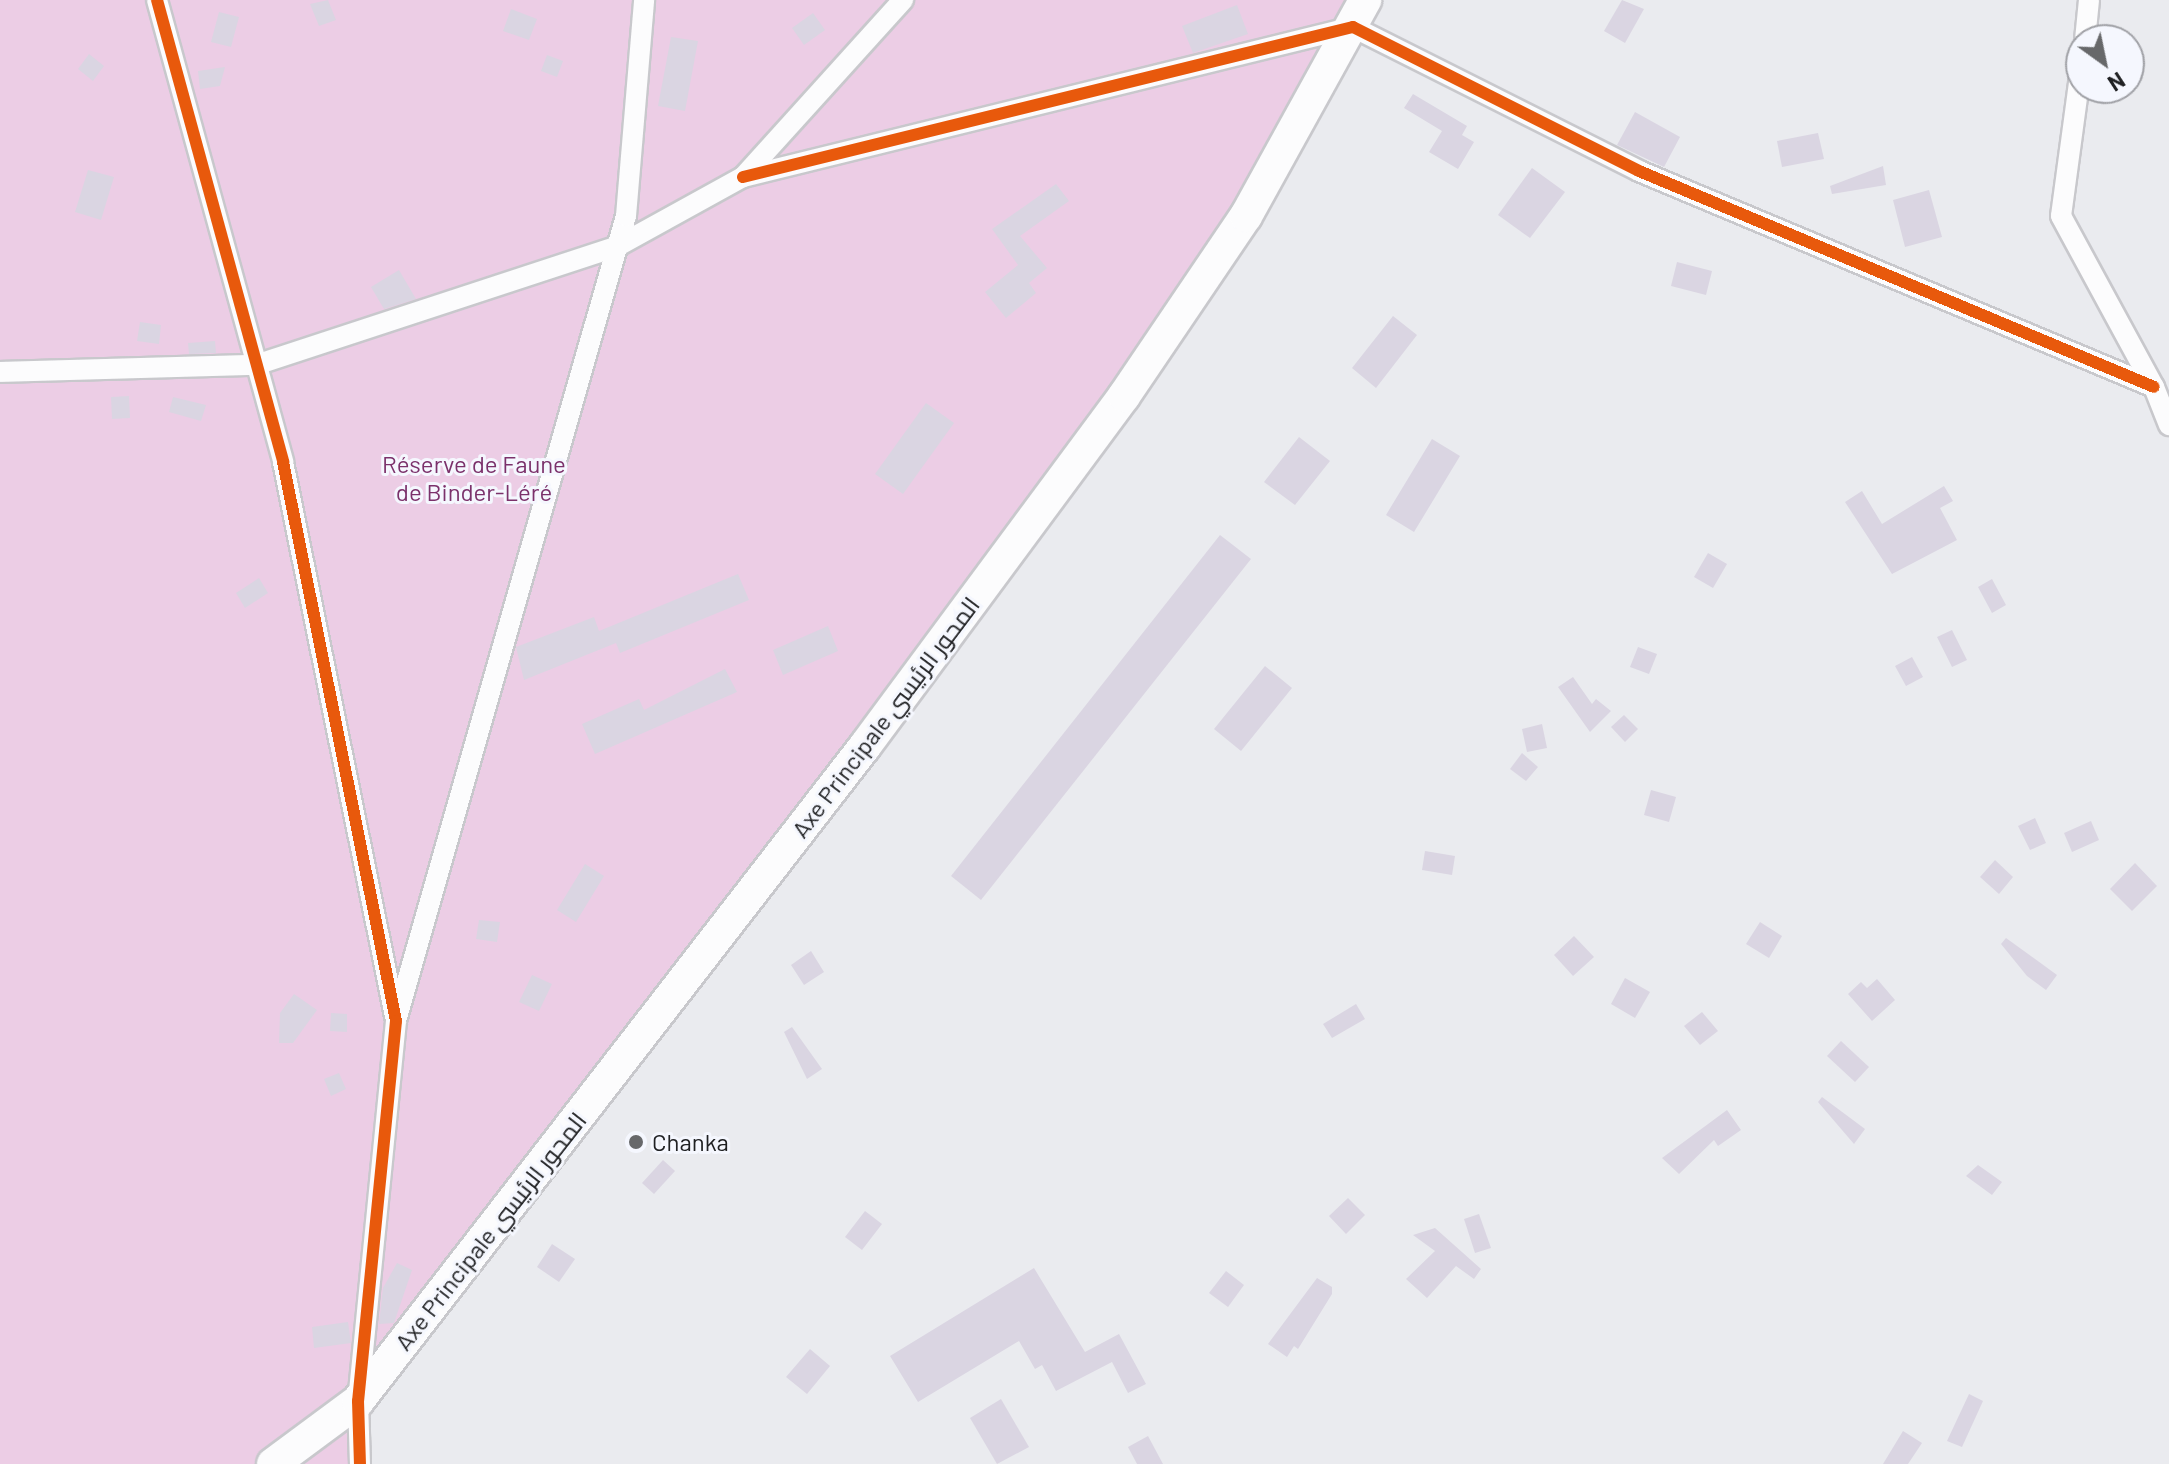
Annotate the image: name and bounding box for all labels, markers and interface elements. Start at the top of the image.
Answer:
north arrow [2065,24,2145,104]
text: N [2104,68,2130,97]
park label: Réserve de Faune de Binder-Léré [382,450,566,506]
street label: Axe Principale المحور الرئيسي [785,591,985,843]
street label: Axe Principale المحور الرئيسي [388,1106,592,1356]
place label: Chanka [652,1128,729,1156]
marker: Chanka [627,1133,645,1151]

